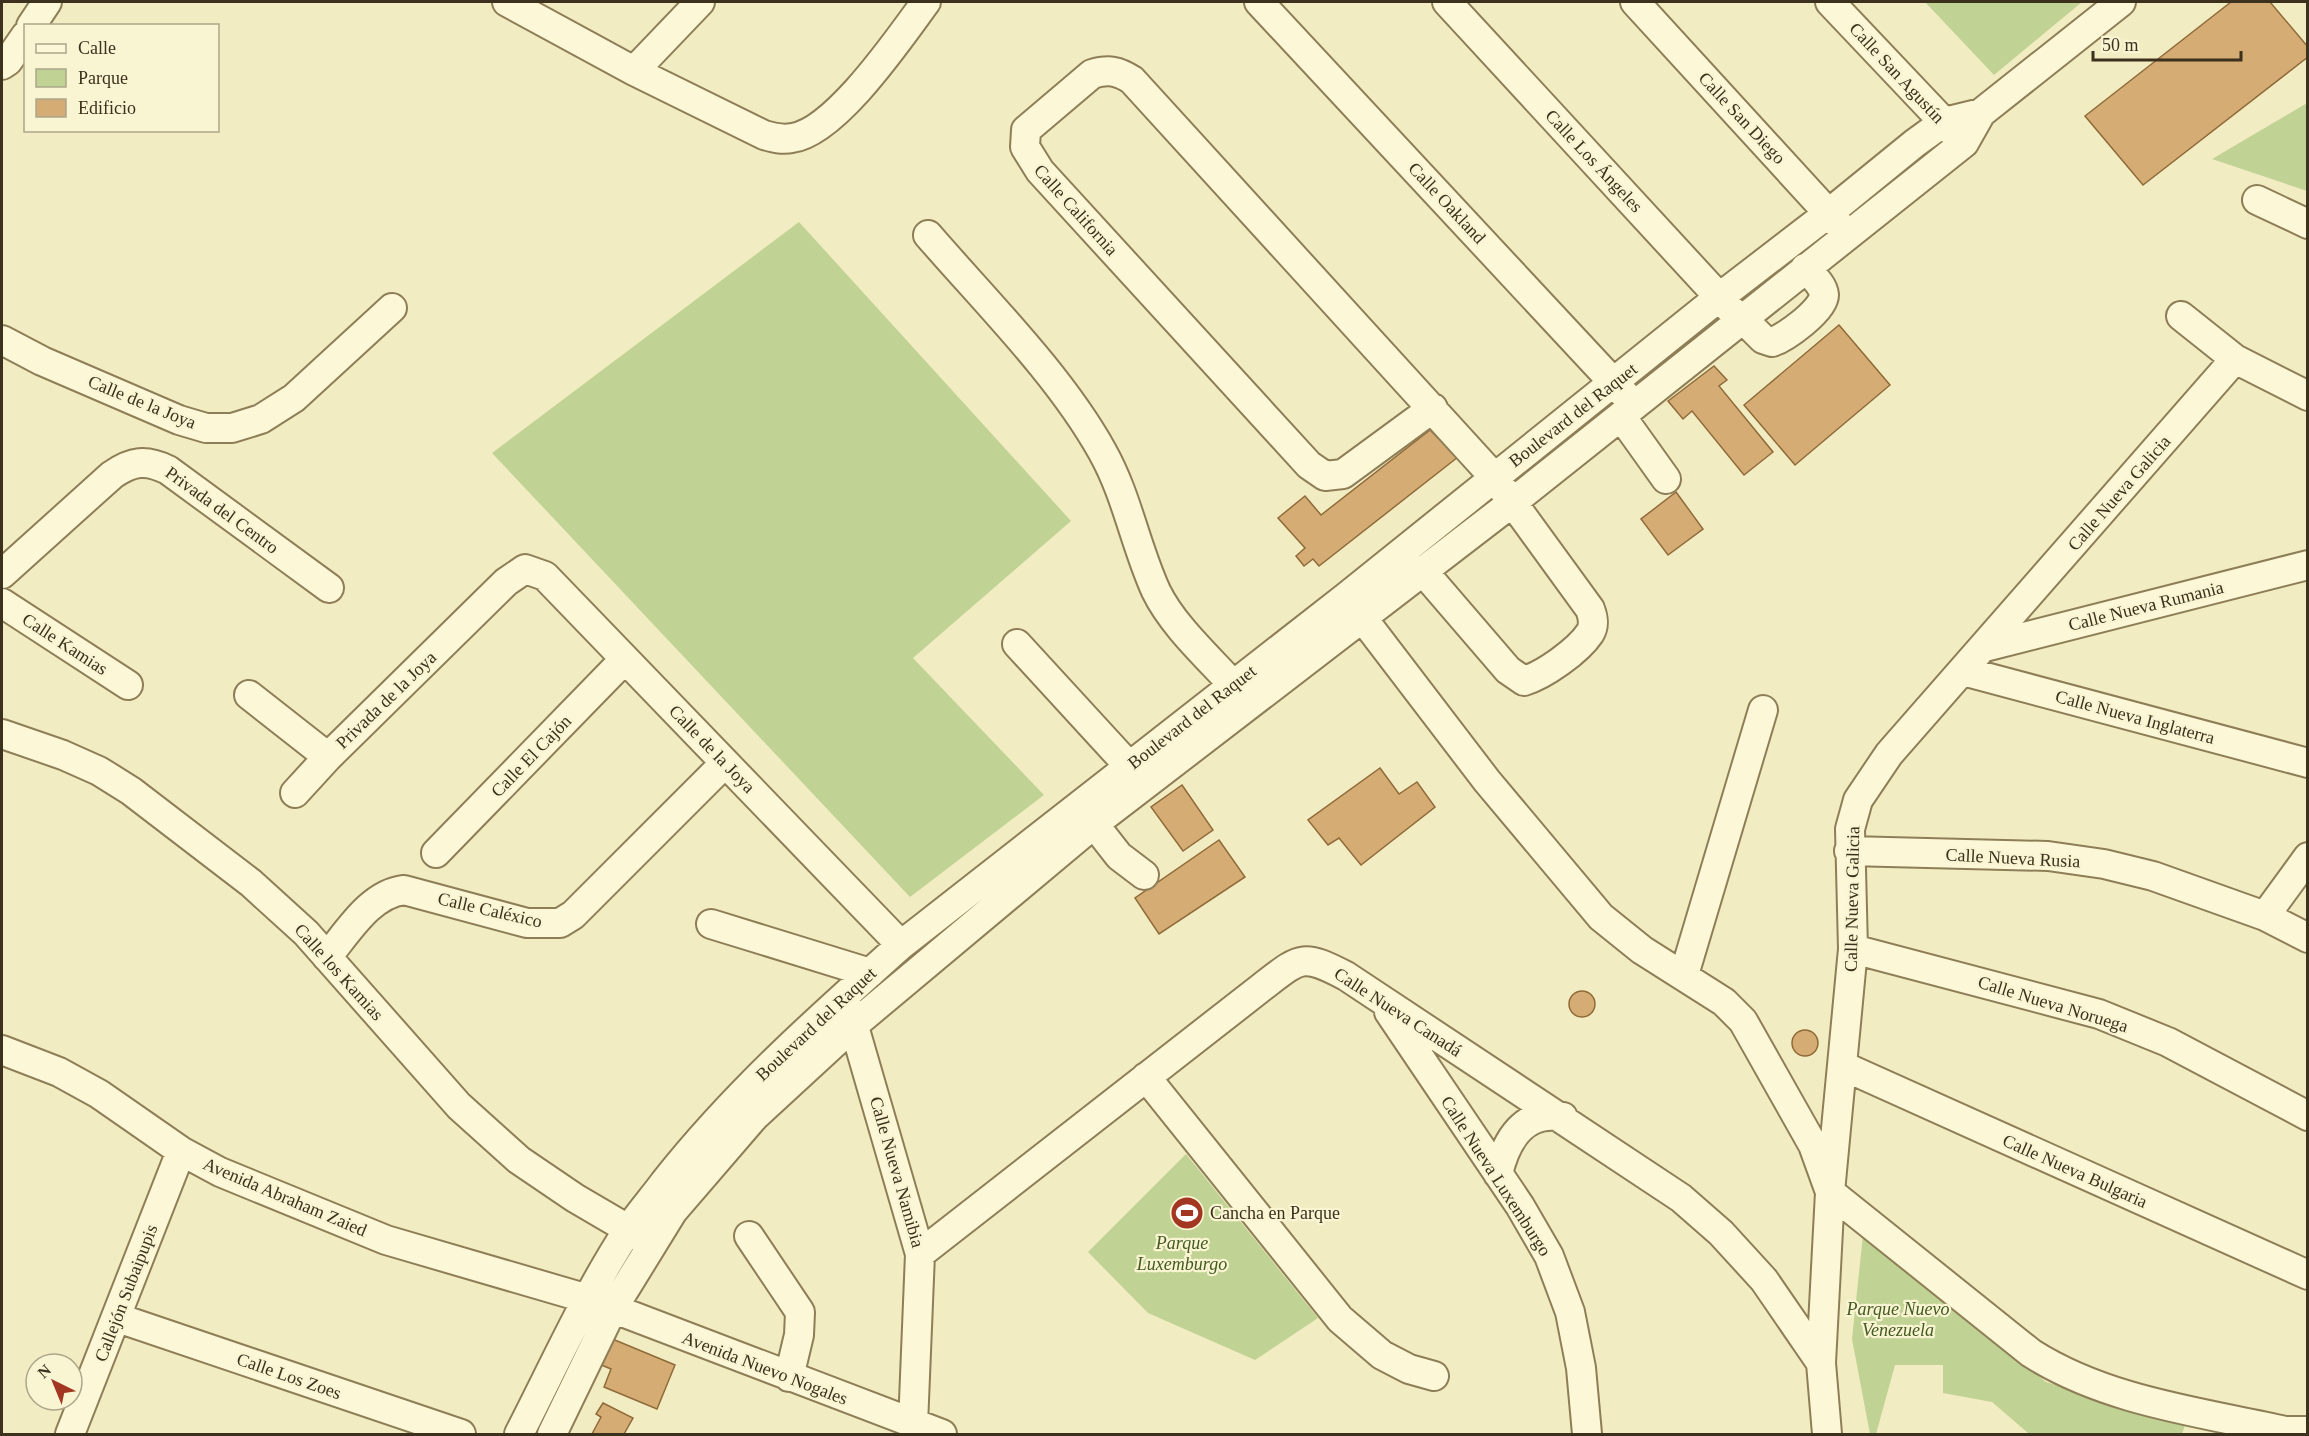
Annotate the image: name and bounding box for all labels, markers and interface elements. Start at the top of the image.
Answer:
street label: Calle San Agustín [1845,19,1949,127]
legend [24,24,219,132]
scale bar [2093,24,2242,62]
text: 50 m [2102,35,2139,55]
text: Calle [78,38,116,58]
text: Parque [78,68,128,88]
street label: Calle San Diego [1694,68,1790,168]
text: Edificio [78,98,136,118]
street label: Calle Los Ángeles [1541,105,1647,216]
street label: Calle Oakland [1404,158,1490,248]
street label: Calle California [1030,160,1122,260]
street label: Boulevard del Raquet [1505,359,1641,471]
street label: Calle de la Joya [85,371,199,433]
street label: Calle Nueva Galicia [2064,431,2174,555]
street label: Privada del Centro [162,462,282,558]
street label: Calle Nueva Rumania [2066,577,2226,635]
street label: Calle Kamias [19,609,111,679]
street label: Privada de la Joya [332,647,440,753]
street label: Boulevard del Raquet [1124,661,1260,773]
street label: Calle Nueva Inglaterra [2053,686,2217,748]
street label: Calle de la Joya [665,701,759,797]
street label: Calle El Cajón [487,711,575,801]
street label: Calle Nueva Galicia [1841,826,1863,972]
street label: Calle Nueva Rusia [1945,844,2081,872]
street label: Calle Caléxico [436,888,544,932]
street label: Calle los Kamias [290,920,388,1024]
street label: Boulevard del Raquet [752,963,880,1085]
street label: Calle Nueva Canadá [1331,963,1465,1061]
street label: Calle Nueva Noruega [1976,972,2130,1036]
street label: Calle Nueva Luxemburgo [1437,1092,1555,1260]
street label: Calle Nueva Namibia [866,1094,928,1250]
street label: Calle Nueva Bulgaria [2000,1130,2150,1212]
street label: Avenida Abraham Zaied [200,1153,370,1241]
sports icon: Cancha en Parque [1169,1195,1205,1231]
place label: Cancha en Parque [1210,1203,1340,1223]
street label: Callejón Subaipupis [91,1221,161,1365]
park label: Parque Luxemburgo [1136,1233,1227,1274]
park label: Parque Nuevo Venezuela [1846,1299,1949,1340]
street label: Avenida Nuevo Nogales [679,1327,851,1409]
street label: Calle Los Zoes [234,1349,344,1403]
north arrow [24,1352,84,1412]
text: N [34,1361,54,1382]

